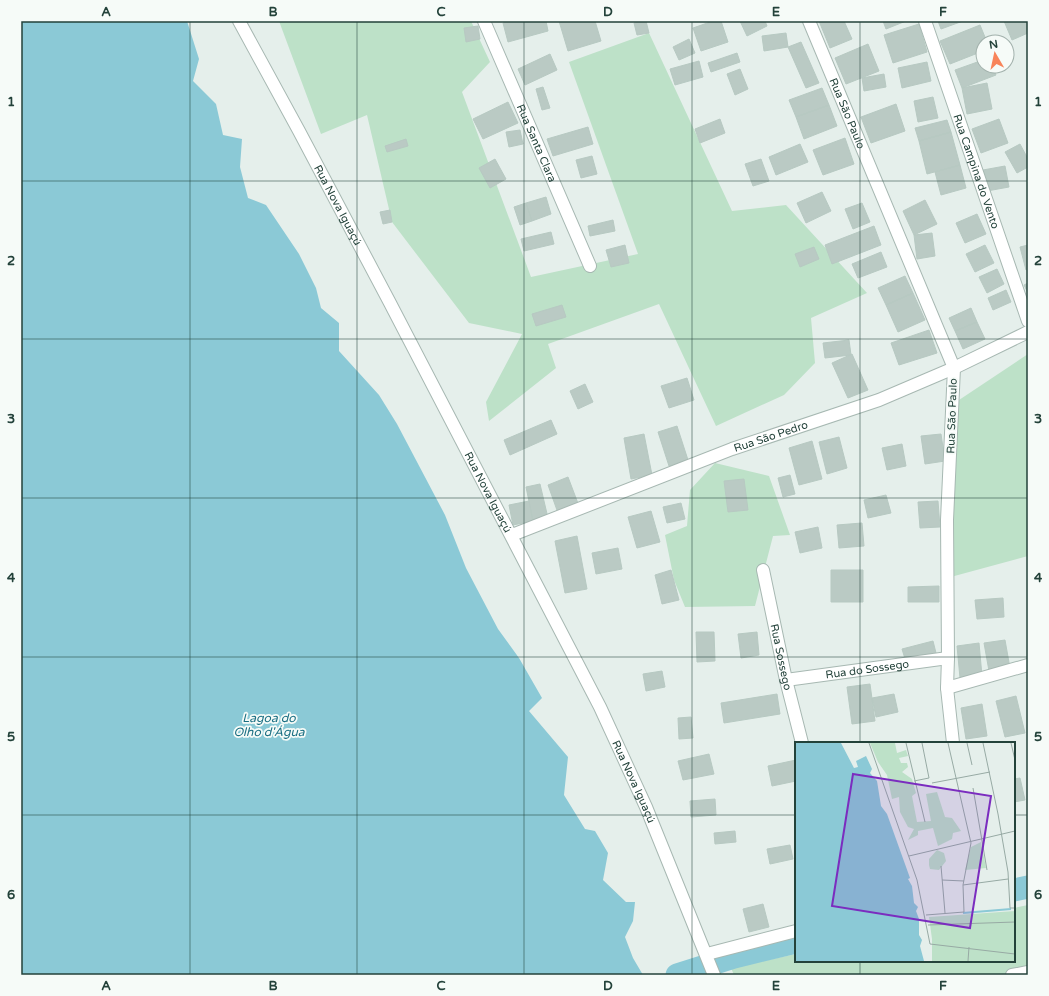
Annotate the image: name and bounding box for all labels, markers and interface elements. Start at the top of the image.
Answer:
text: A [101,4,111,20]
text: B [268,4,278,20]
text: C [436,4,446,20]
text: D [603,4,613,20]
text: E [772,4,780,20]
text: F [939,4,947,20]
north arrow [975,34,1015,74]
text: N [988,38,999,52]
street label: Rua São Paulo [827,76,868,151]
text: 1 [7,94,15,110]
text: 1 [1034,94,1042,110]
street label: Rua Santa Clara [514,102,559,184]
street label: Rua Campina do Vento [951,112,1002,231]
street label: Rua Nova Iguaçú [312,163,365,247]
text: 2 [7,253,15,269]
text: 2 [1034,253,1042,269]
street label: Rua São Paulo [944,378,960,454]
text: 3 [7,411,15,427]
text: 3 [1034,411,1042,427]
street label: Rua São Pedro [732,418,810,454]
street label: Rua Nova Iguaçú [462,450,515,535]
text: 4 [7,570,16,586]
text: 4 [1034,570,1043,586]
street label: Rua Sossego [768,623,795,692]
street label: Rua do Sossego [825,657,910,681]
water label: Lagoa do Olho d'Água [233,711,305,739]
text: 5 [7,729,15,745]
text: 5 [1034,729,1042,745]
street label: Rua Nova Iguaçú [610,738,658,825]
inset map [795,742,1015,962]
text: 6 [7,887,15,903]
text: 6 [1034,887,1042,903]
text: A [101,978,111,994]
text: B [268,978,278,994]
text: C [436,978,446,994]
text: D [603,978,613,994]
text: E [772,978,780,994]
text: F [939,978,947,994]

